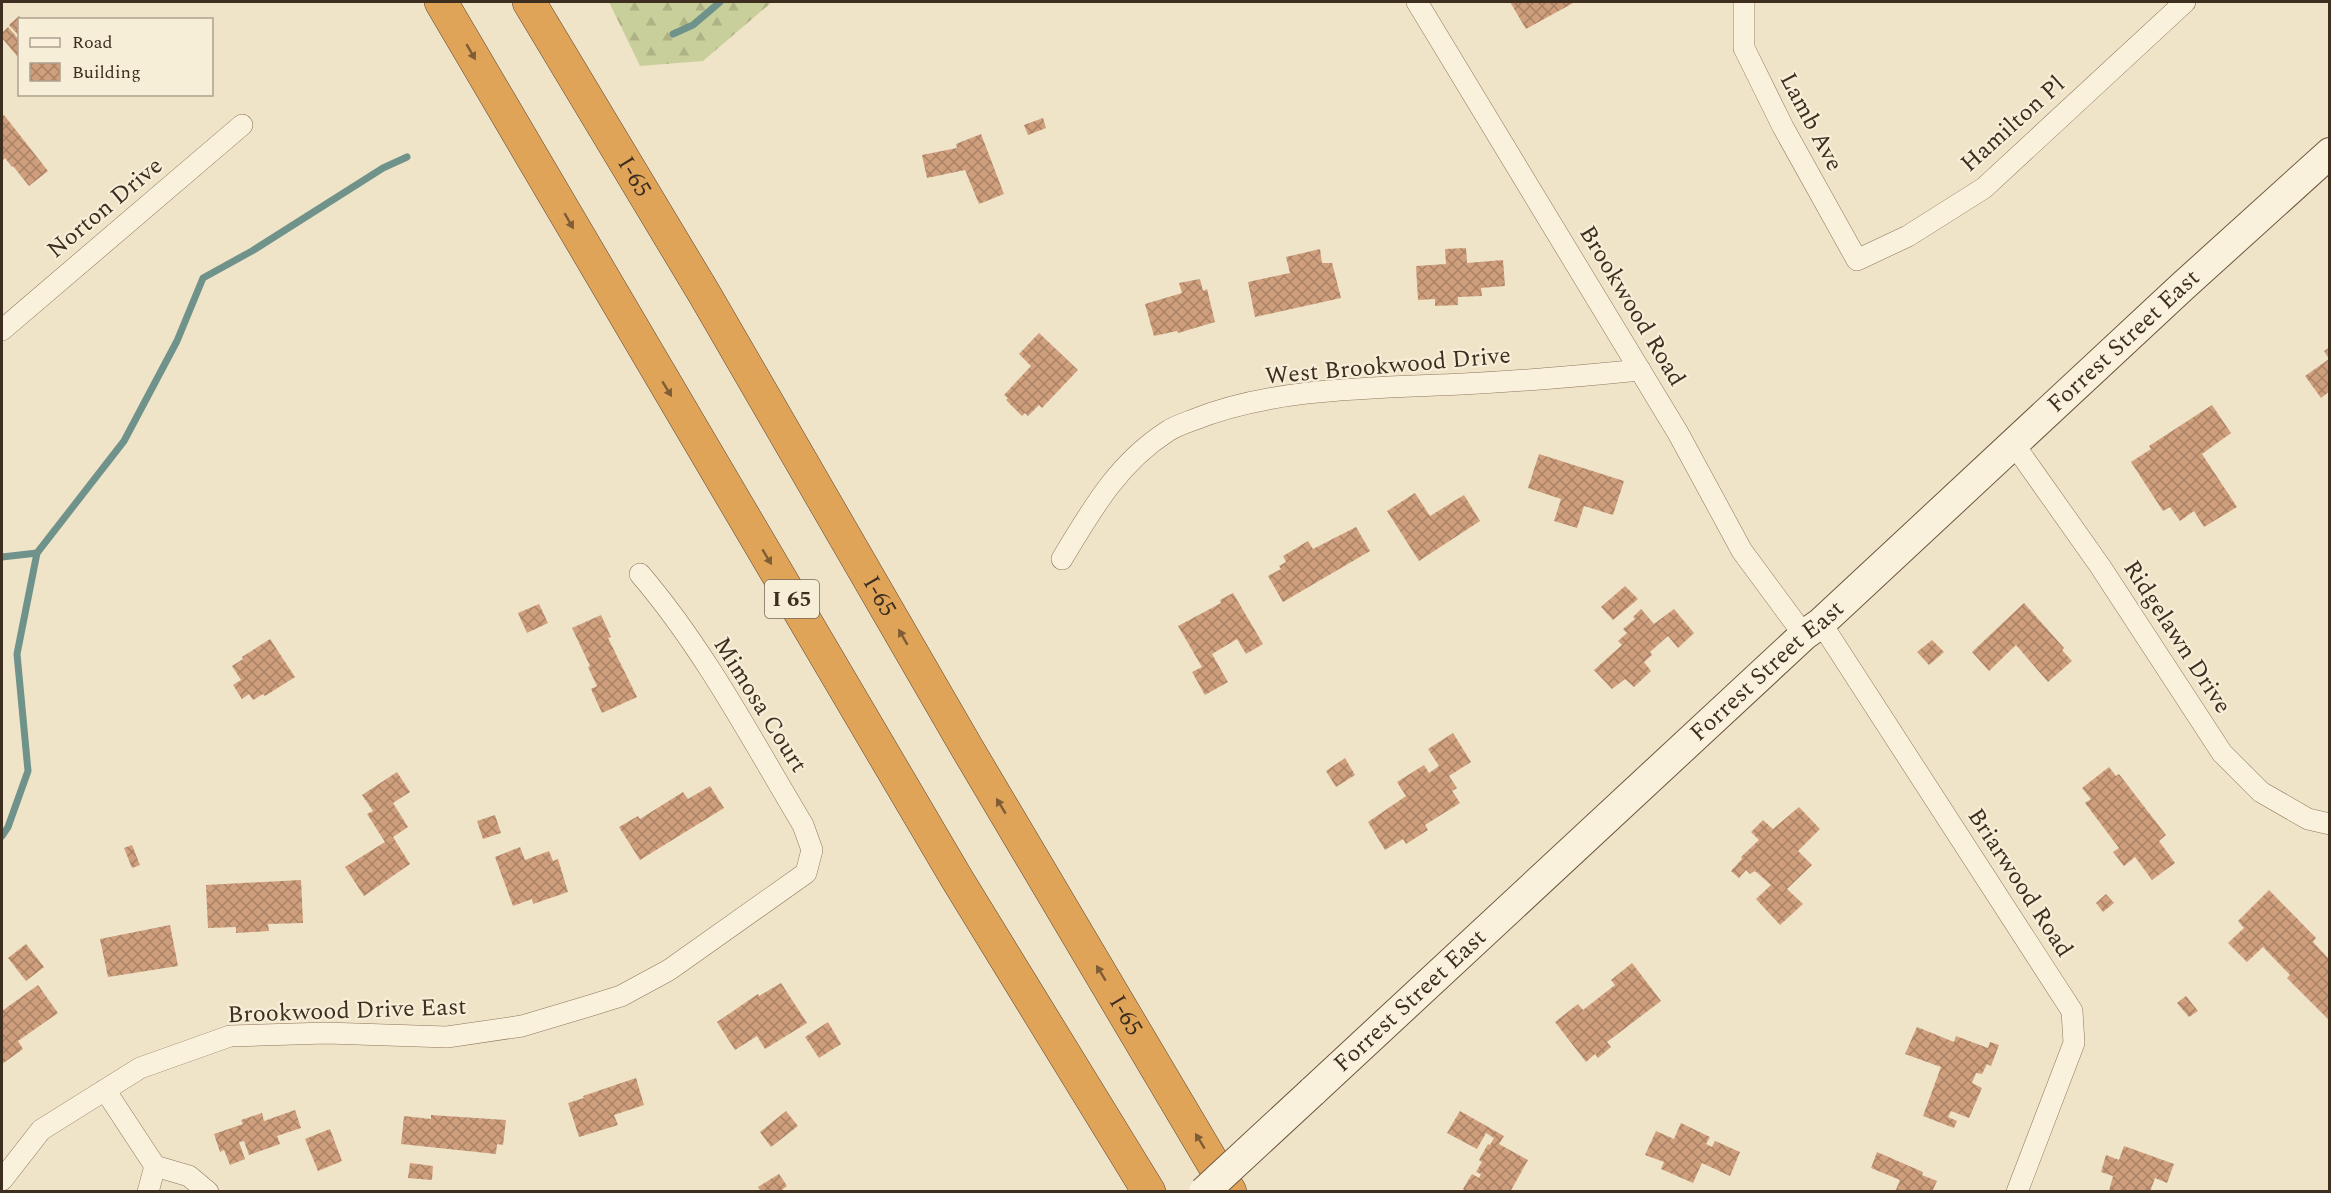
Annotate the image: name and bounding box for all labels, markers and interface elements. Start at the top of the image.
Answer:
legend [18,18,213,96]
text: Road [72,29,113,56]
one-way arrow [465,44,476,60]
text: Building [72,59,141,86]
street label: Lamb Ave [1770,66,1852,178]
street label: Hamilton Pl [1953,67,2073,181]
street label: Norton Drive [39,149,171,267]
street label: I-65 [608,149,660,204]
one-way arrow [564,212,574,229]
street label: Brookwood Road [1570,219,1694,393]
street label: Forrest Street East [2039,261,2208,422]
street label: West Brookwood Drive [1264,337,1512,395]
one-way arrow [662,381,673,397]
one-way arrow [761,549,772,565]
street label: Ridgelawn Drive [2114,553,2240,721]
street label: I-65 [853,569,906,624]
road number: I 65 [765,580,819,618]
street label: Forrest Street East [1682,592,1853,750]
one-way arrow [898,628,908,645]
street label: Mimosa Court [704,630,816,780]
one-way arrow [996,798,1007,814]
street label: Briarwood Road [1958,801,2082,965]
street label: Forrest Street East [1326,920,1495,1081]
one-way arrow [1096,965,1106,982]
street label: I-65 [1099,988,1152,1043]
street label: Brookwood Drive East [227,989,467,1033]
one-way arrow [1195,1133,1206,1149]

